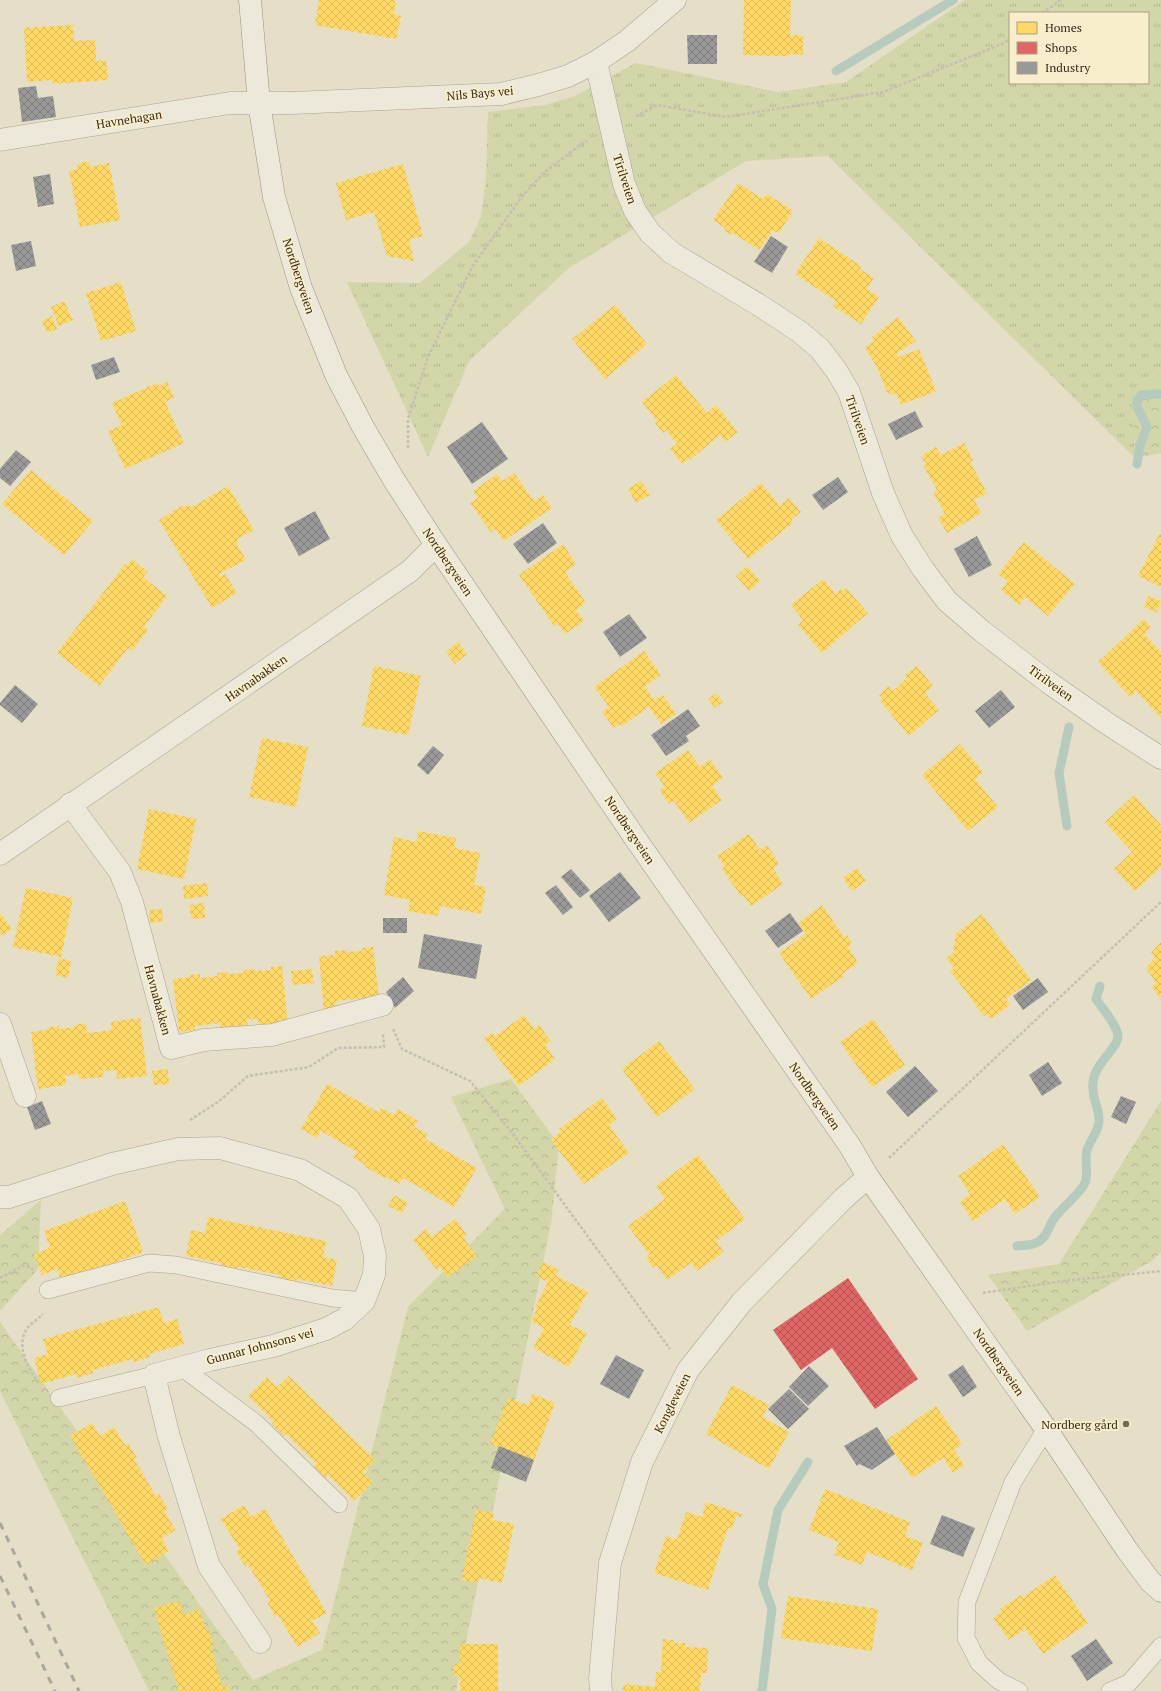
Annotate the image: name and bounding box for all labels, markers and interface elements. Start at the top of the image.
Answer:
legend [1009,12,1149,84]
text: Homes [1045,20,1082,35]
text: Shops [1045,40,1077,55]
text: Industry [1045,60,1091,75]
street label: Nils Bays vei [446,83,515,103]
street label: Havnehagan [95,106,163,132]
street label: Tirilveien [610,152,640,206]
street label: Nordbergveien [280,236,318,316]
street label: Tirilveien [843,393,873,447]
street label: Nordbergveien [420,525,476,599]
street label: Havnabakken [222,651,290,705]
street label: Tirilveien [1026,662,1076,704]
street label: Nordbergveien [602,793,658,867]
street label: Havnabakken [141,963,175,1037]
street label: Nordbergveien [786,1059,844,1133]
street label: Gunnar Johnsons vei [205,1324,316,1368]
street label: Nordbergveien [970,1325,1028,1399]
street label: Kongleveien [650,1370,694,1436]
place label: Nordberg gård [1041,1417,1118,1432]
marker: Nordberg gård [1121,1419,1131,1429]

